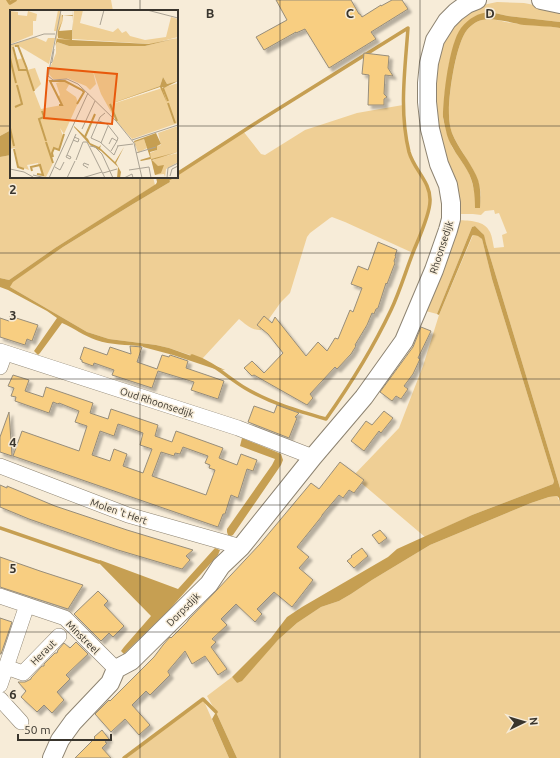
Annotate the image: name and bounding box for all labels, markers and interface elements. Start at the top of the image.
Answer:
text: B [206,6,215,20]
text: C [346,6,355,20]
text: D [485,6,495,20]
inset map [10,10,178,178]
text: 2 [9,182,17,196]
street label: Rhoonsedijk [428,219,455,275]
text: 3 [9,308,17,322]
street label: Oud Rhoonsedijk [119,385,195,420]
text: 4 [9,435,17,449]
street label: Molen 't Hert [89,497,149,526]
text: 5 [9,561,17,575]
street label: Dorpsdijk [164,590,202,628]
street label: Minstreel [64,618,102,657]
street label: Heraut [28,637,58,667]
text: 6 [9,687,17,701]
north arrow [504,702,544,742]
scale bar [18,716,111,742]
text: N [528,717,540,726]
text: 50 m [24,723,51,736]

